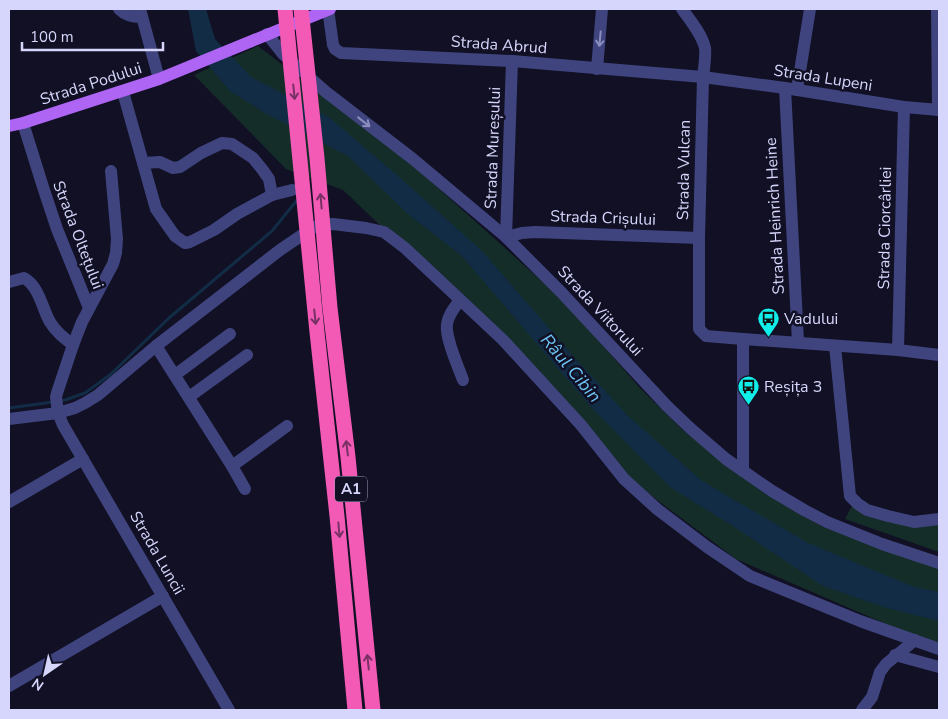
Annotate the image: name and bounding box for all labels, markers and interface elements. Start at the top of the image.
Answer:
scale bar [22,20,164,52]
text: 100 m [30,27,74,47]
one-way arrow [595,30,605,46]
street label: Strada Abrud [450,31,548,59]
street label: Strada Podului [37,57,145,111]
street label: Strada Lupeni [772,59,874,97]
one-way arrow [289,84,298,100]
street label: Strada Mureșului [480,86,506,210]
one-way arrow [357,117,371,127]
street label: Strada Vulcan [672,120,696,220]
street label: Strada Heinrich Heine [760,137,790,295]
street label: Strada Ciorcârliei [873,166,897,290]
street label: Strada Oltețului [47,178,109,292]
one-way arrow [316,193,326,209]
street label: Strada Crișului [550,205,656,231]
street label: Strada Viitorului [552,261,648,361]
bus stop icon: Vadului [756,307,780,338]
one-way arrow [310,308,320,324]
place label: Vadului [783,308,838,330]
water label: Râul Cibin [535,329,607,407]
bus stop icon: Reșița 3 [736,375,760,406]
place label: Reșița 3 [764,376,822,398]
one-way arrow [341,440,351,456]
road number: A1 [335,476,367,502]
street label: Strada Luncii [124,507,190,599]
one-way arrow [334,522,344,538]
north arrow [20,649,70,699]
one-way arrow [363,654,373,670]
text: N [28,674,48,695]

